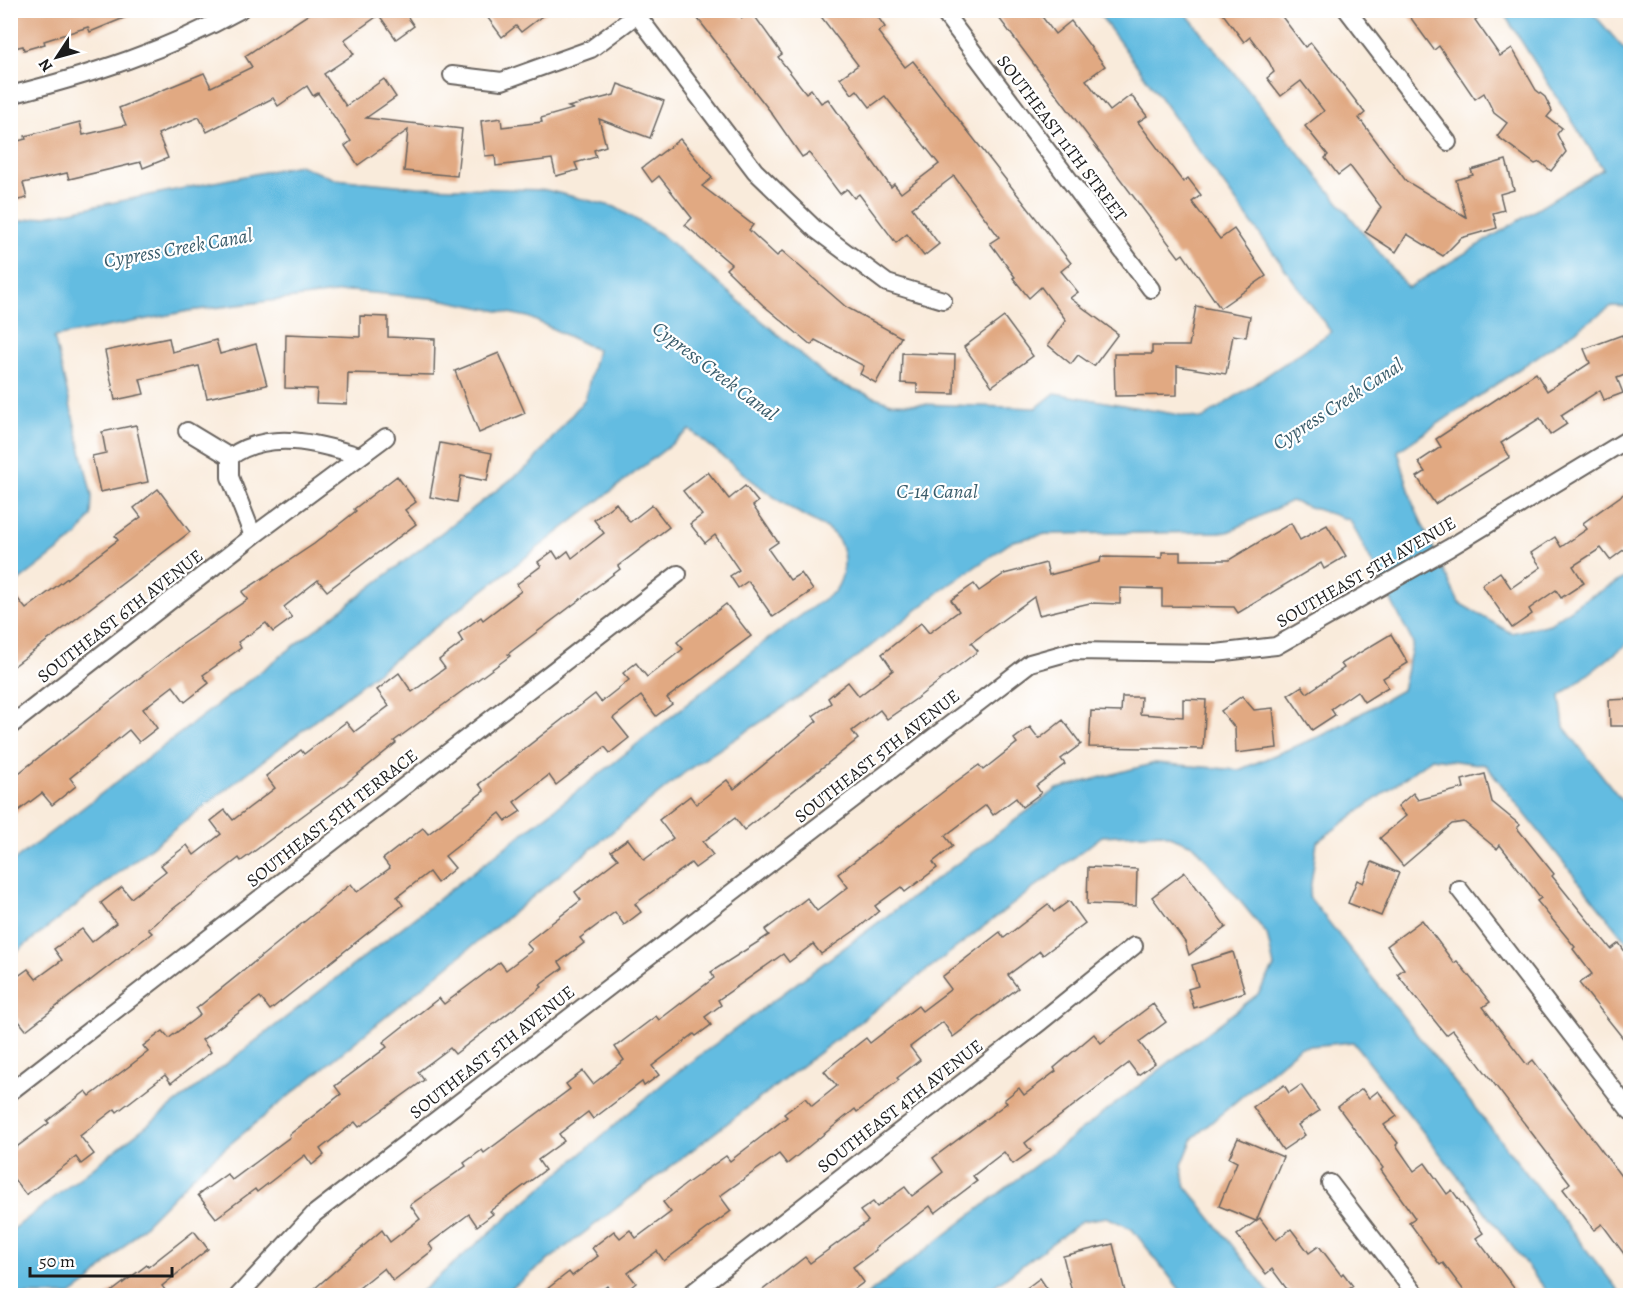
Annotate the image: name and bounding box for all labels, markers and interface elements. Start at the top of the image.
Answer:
north arrow [27,27,87,87]
street label: SOUTHEAST 11TH STREET [991,50,1133,226]
text: N [33,54,58,76]
water label: Cypress Creek Canal [101,222,255,274]
water label: Cypress Creek Canal [647,315,783,427]
water label: Cypress Creek Canal [1267,352,1409,456]
water label: C-14 Canal [896,478,978,505]
street label: SOUTHEAST 5TH AVENUE [1272,511,1460,633]
street label: SOUTHEAST 6TH AVENUE [32,544,208,688]
street label: SOUTHEAST 5TH AVENUE [789,684,965,828]
street label: SOUTHEAST 5TH TERRACE [241,744,423,892]
street label: SOUTHEAST 5TH AVENUE [404,980,580,1124]
street label: SOUTHEAST 4TH AVENUE [812,1034,988,1178]
scale bar [30,1240,172,1278]
text: 50 m [39,1249,75,1273]

